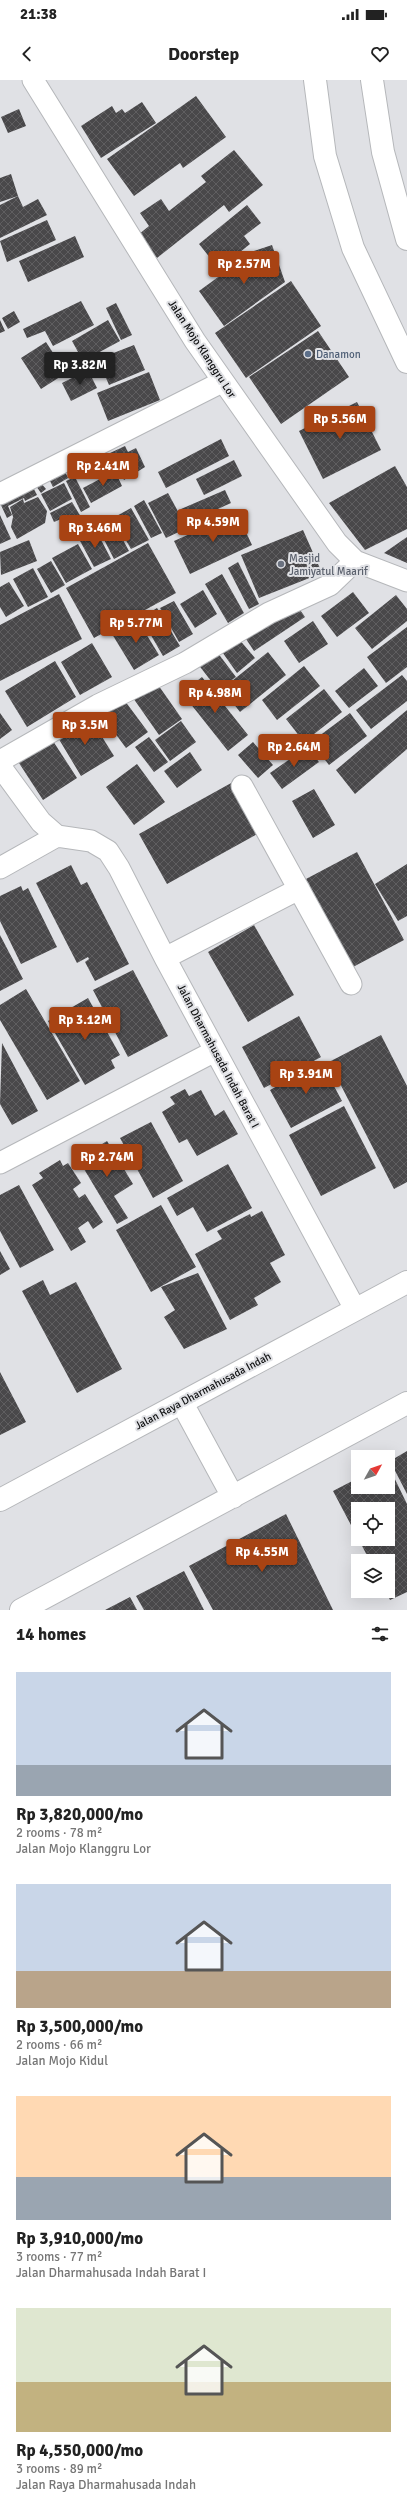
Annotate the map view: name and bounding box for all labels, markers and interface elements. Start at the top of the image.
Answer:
text: 21:38 [20,5,57,23]
icon: back [16,43,38,65]
text: Doorstep [168,43,239,65]
icon: heart [369,43,391,65]
pin: Rp 2.57M [203,251,285,285]
text: Rp 2.57M [217,256,271,272]
street label: Jalan Mojo Klanggru Lor [166,298,238,400]
place label: Danamon [316,348,361,361]
marker: Danamon [303,349,313,359]
pin: Rp 3.82M [39,352,121,386]
text: Rp 3.82M [53,357,107,373]
pin: Rp 5.56M [299,406,381,440]
text: Rp 5.56M [313,411,367,427]
pin: Rp 2.41M [62,453,144,487]
text: Rp 2.41M [76,458,130,474]
pin: Rp 4.59M [172,509,254,543]
text: Rp 4.59M [186,514,240,530]
pin: Rp 3.46M [54,515,136,549]
text: Rp 3.46M [68,520,122,536]
place label: Masjid Jamiyatul Maarif [289,552,369,578]
marker: Masjid Jamiyatul Maarif [276,559,286,569]
pin: Rp 5.77M [95,610,177,644]
text: Rp 5.77M [109,615,163,631]
pin: Rp 4.98M [174,680,256,714]
text: Rp 4.98M [188,685,242,701]
pin: Rp 3.5M [48,712,122,746]
text: Rp 3.5M [62,717,108,733]
pin: Rp 2.64M [253,734,335,768]
text: Rp 2.64M [267,739,321,755]
street label: Jalan Dharmahusada Indah Barat I [174,982,262,1130]
pin: Rp 3.12M [44,1007,126,1041]
text: Rp 3.12M [58,1012,112,1028]
pin: Rp 3.91M [265,1061,347,1095]
text: Rp 3.91M [279,1066,333,1082]
pin: Rp 2.74M [66,1144,148,1178]
text: Rp 2.74M [80,1149,134,1165]
street label: Jalan Raya Dharmahusada Indah [133,1350,273,1432]
north arrow [351,1450,395,1494]
map controls [351,1450,395,1598]
button: locate [351,1502,395,1546]
pin: Rp 4.55M [221,1539,303,1573]
text: Rp 4.55M [235,1544,289,1560]
button: layers [351,1554,395,1598]
icon: filters [369,1623,391,1645]
text: 14 homes [16,1624,86,1645]
icon: home [168,1698,240,1770]
text: Rp 3,820,000/mo [16,1804,143,1825]
text: 2 rooms · 78 m² [16,1825,102,1841]
text: Jalan Mojo Klanggru Lor [16,1841,151,1857]
icon: home [168,1910,240,1982]
text: Rp 3,500,000/mo [16,2016,143,2037]
text: 2 rooms · 66 m² [16,2037,102,2053]
text: Jalan Mojo Kidul [16,2053,108,2069]
icon: home [168,2122,240,2194]
text: Rp 3,910,000/mo [16,2228,143,2249]
text: 3 rooms · 77 m² [16,2249,102,2265]
text: Jalan Dharmahusada Indah Barat I [16,2265,206,2281]
icon: home [168,2334,240,2406]
text: Rp 4,550,000/mo [16,2440,143,2461]
text: 3 rooms · 89 m² [16,2461,102,2477]
text: Jalan Raya Dharmahusada Indah [16,2477,196,2493]

